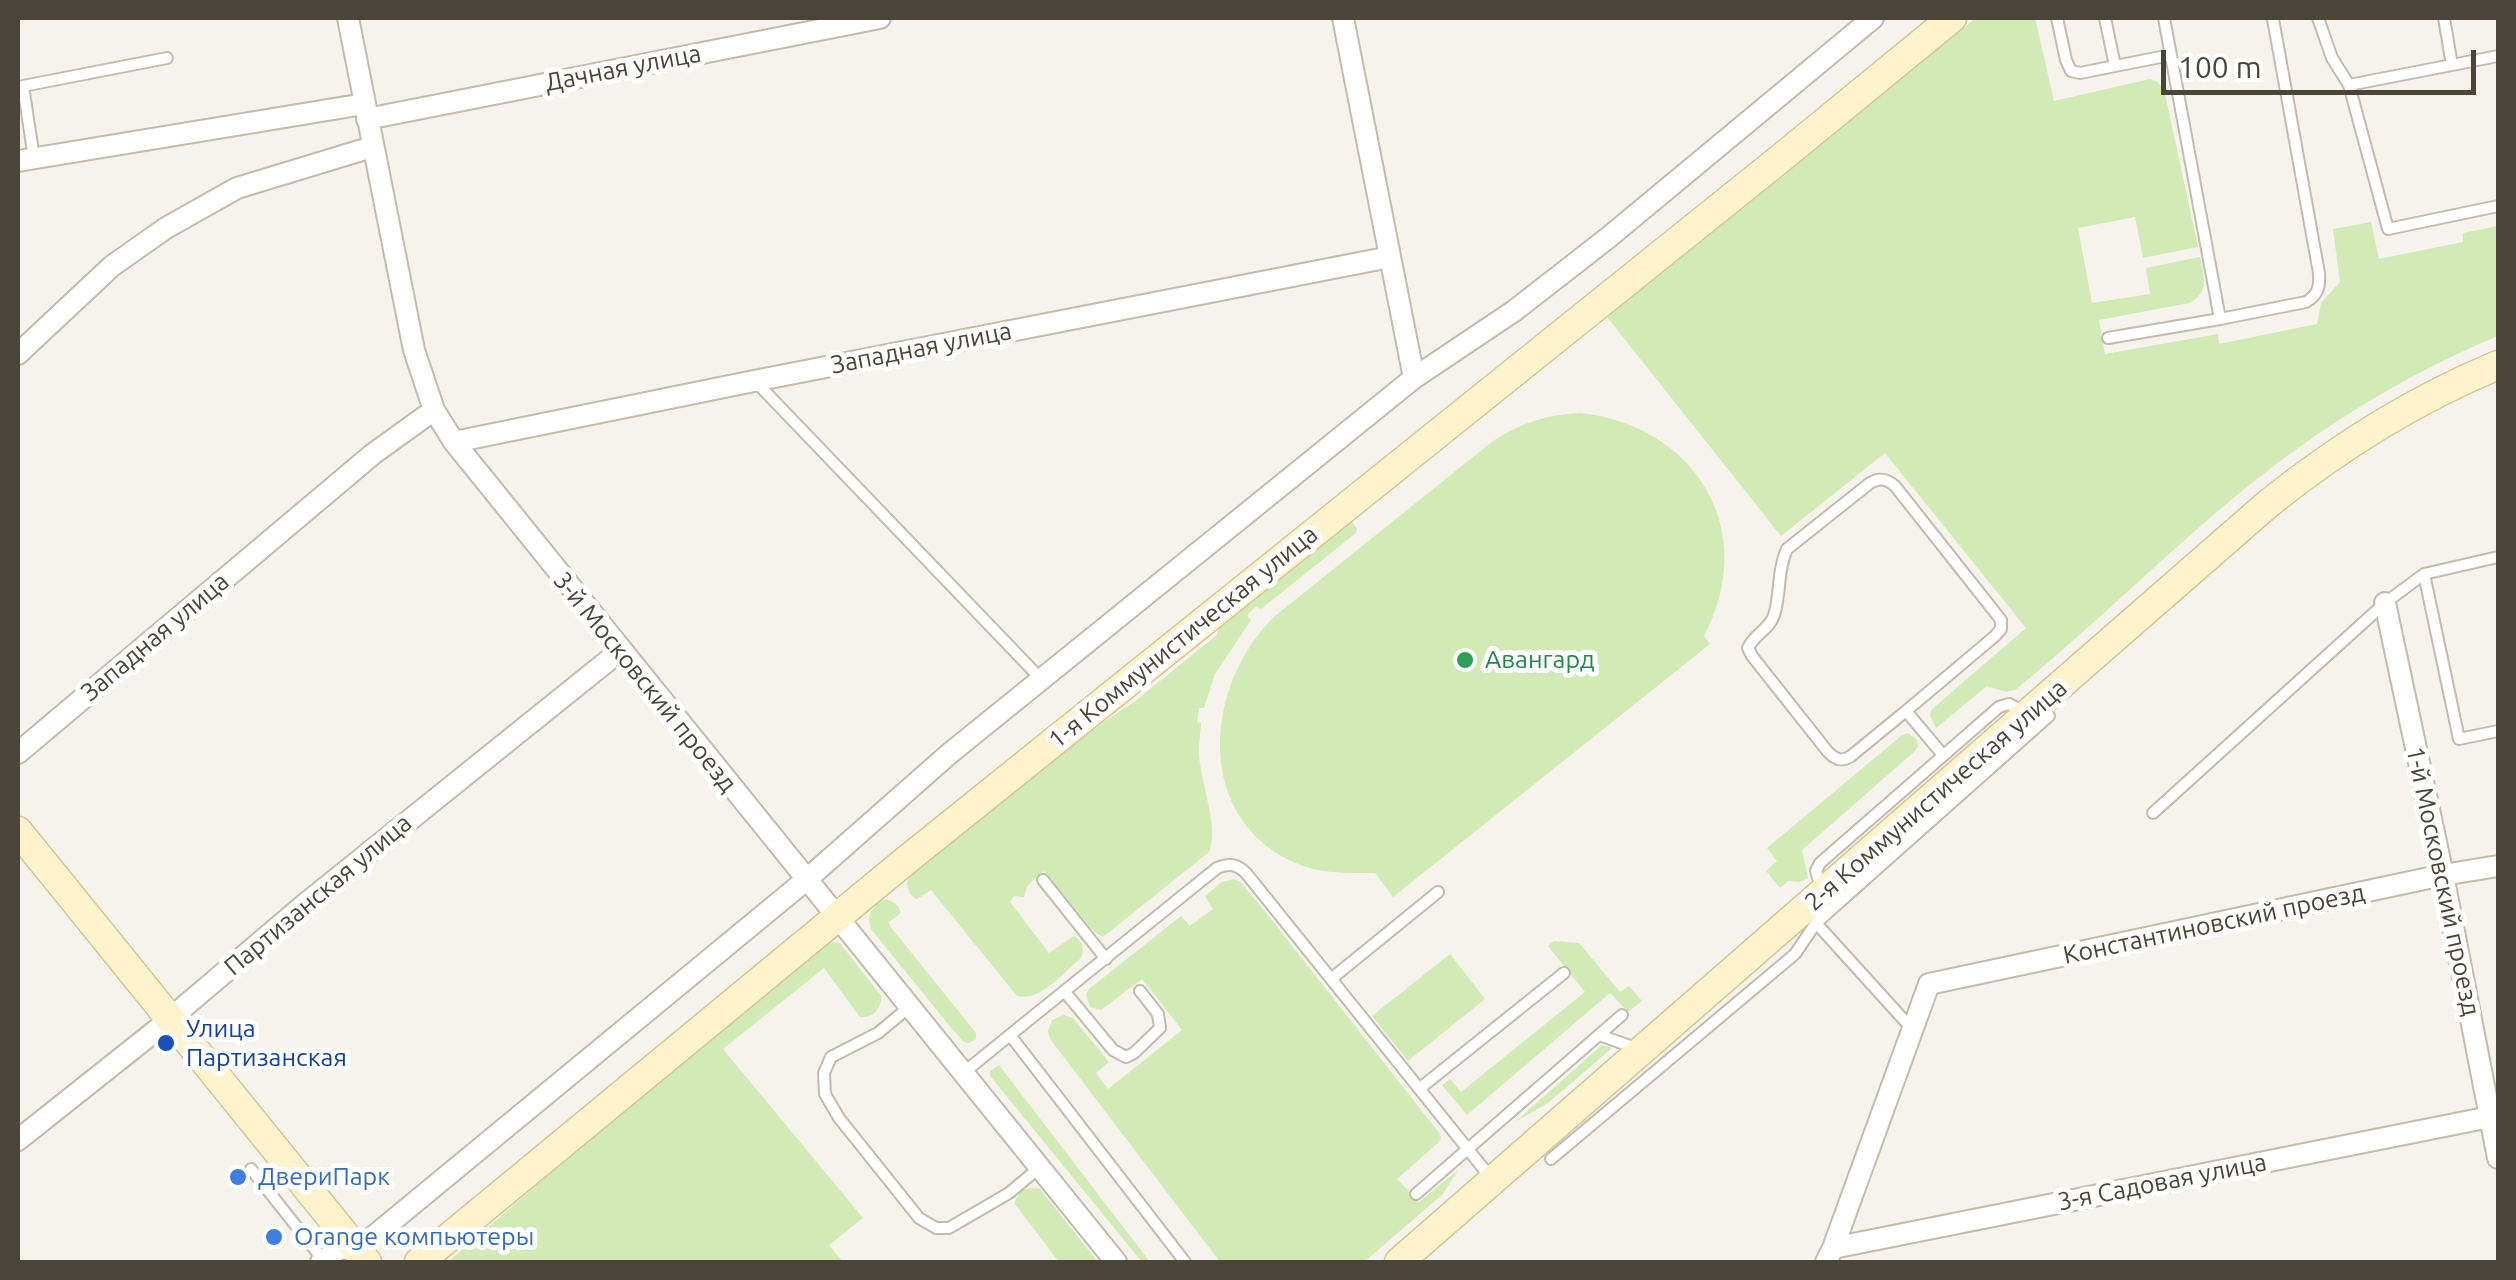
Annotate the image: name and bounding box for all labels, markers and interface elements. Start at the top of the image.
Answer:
scale bar [2166,30,2481,92]
street label: Дачная улица [542,38,704,98]
text: 100 m [2178,50,2262,84]
street label: Западная улица [828,316,1014,380]
street label: 1-я Коммунистическая улица [1042,519,1324,755]
street label: Западная улица [75,566,235,708]
street label: 3-й Московский проезд [547,566,743,798]
place label: Авангард [1485,645,1595,675]
marker: Авангард [1454,649,1476,671]
street label: 2-я Коммунистическая улица [1799,673,2073,917]
street label: 1-й Московский проезд [2400,744,2486,1018]
street label: Партизанская улица [218,808,418,982]
street label: Константиновский проезд [2061,877,2367,971]
place label: Улица Партизанская [186,1014,347,1073]
marker: Улица Партизанская [155,1032,177,1054]
street label: 3-я Садовая улица [2055,1147,2269,1217]
place label: ДвериПарк [258,1162,390,1192]
marker: ДвериПарк [227,1166,249,1188]
place label: Orange компьютеры [294,1222,534,1252]
marker: Orange компьютеры [263,1226,285,1248]

